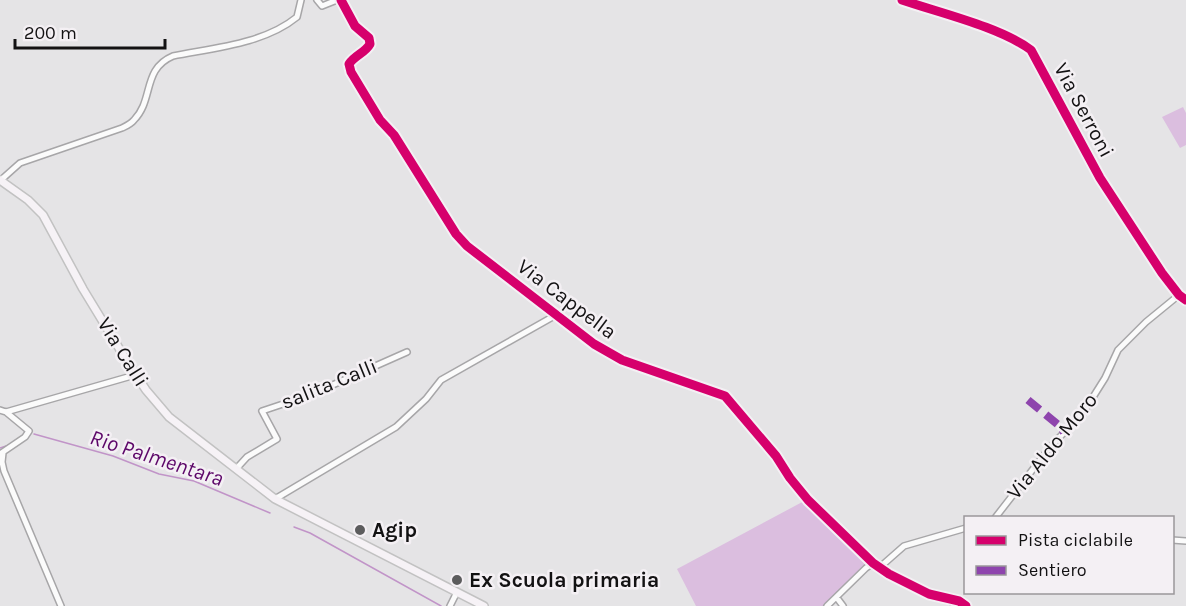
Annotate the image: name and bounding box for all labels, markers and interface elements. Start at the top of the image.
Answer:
scale bar [15,12,165,50]
text: 200 m [24,22,77,44]
street label: Via Serroni [1049,59,1119,161]
street label: Via Cappella [513,254,621,344]
street label: Via Calli [92,313,154,391]
street label: salita Calli [277,354,381,414]
street label: Via Aldo Moro [1002,388,1102,504]
water label: Rio Palmentara [87,424,227,492]
legend [964,516,1174,594]
place label: Agip [372,518,417,542]
marker: Agip [353,523,367,537]
text: Pista ciclabile [1018,529,1133,551]
text: Sentiero [1018,559,1087,581]
place label: Ex Scuola primaria [469,568,659,592]
marker: Ex Scuola primaria [450,573,464,587]

